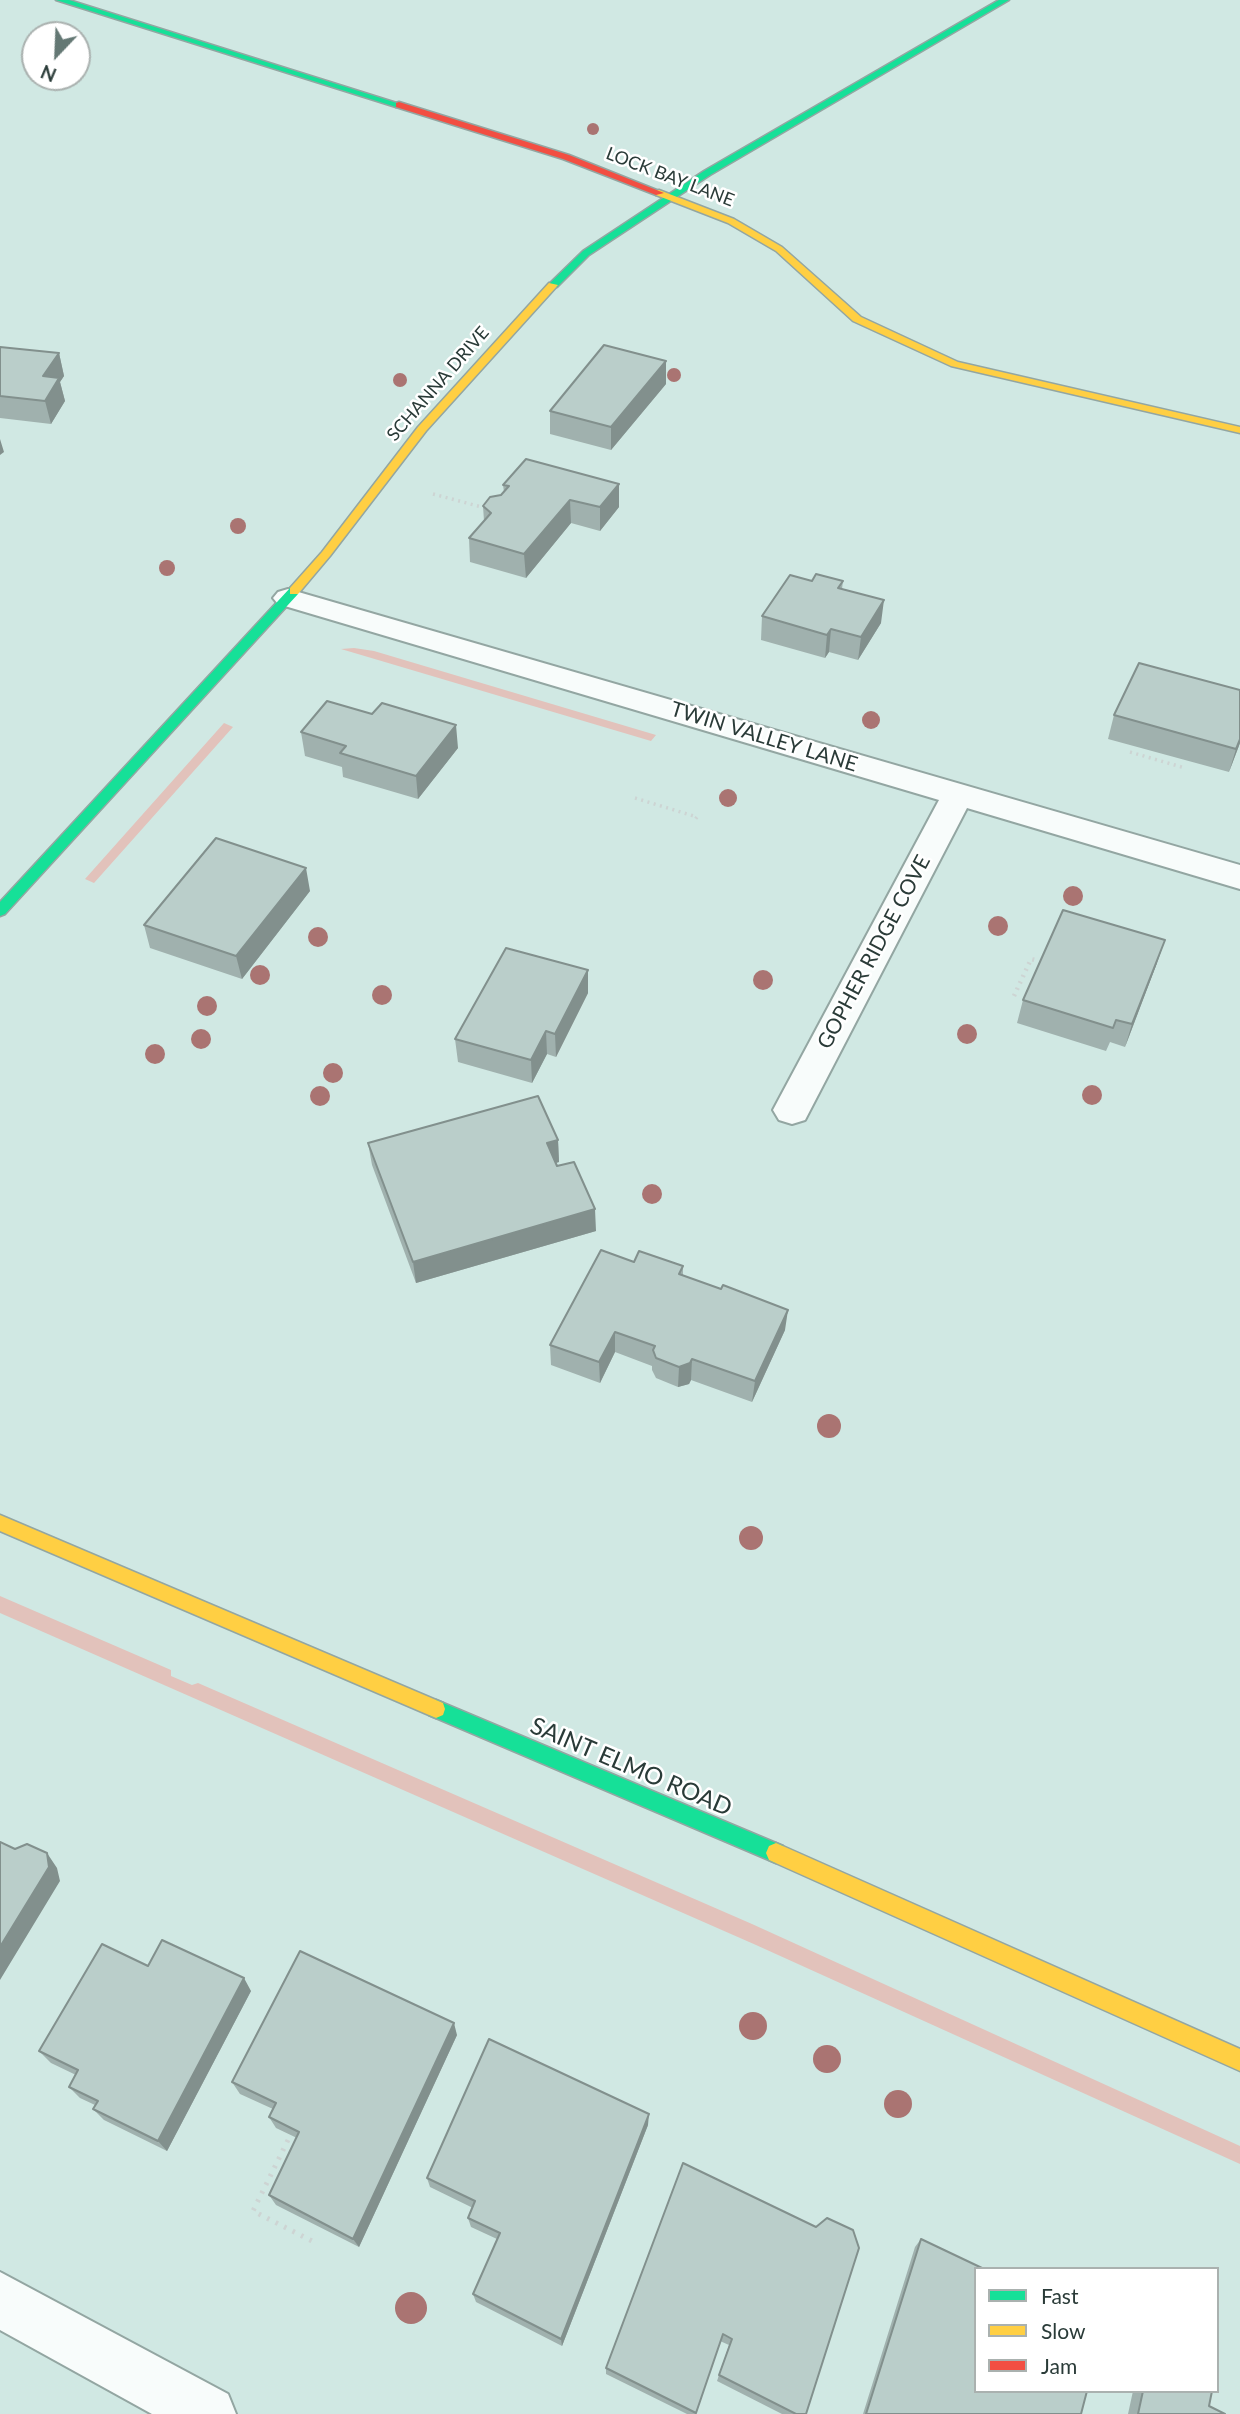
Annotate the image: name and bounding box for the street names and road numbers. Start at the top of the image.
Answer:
street label: LOCK BAY LANE [603,143,737,211]
street label: SCHANNA DRIVE [382,322,494,446]
street label: TWIN VALLEY LANE [668,697,860,777]
street label: GOPHER RIDGE COVE [812,851,936,1053]
street label: SAINT ELMO ROAD [526,1711,736,1823]

